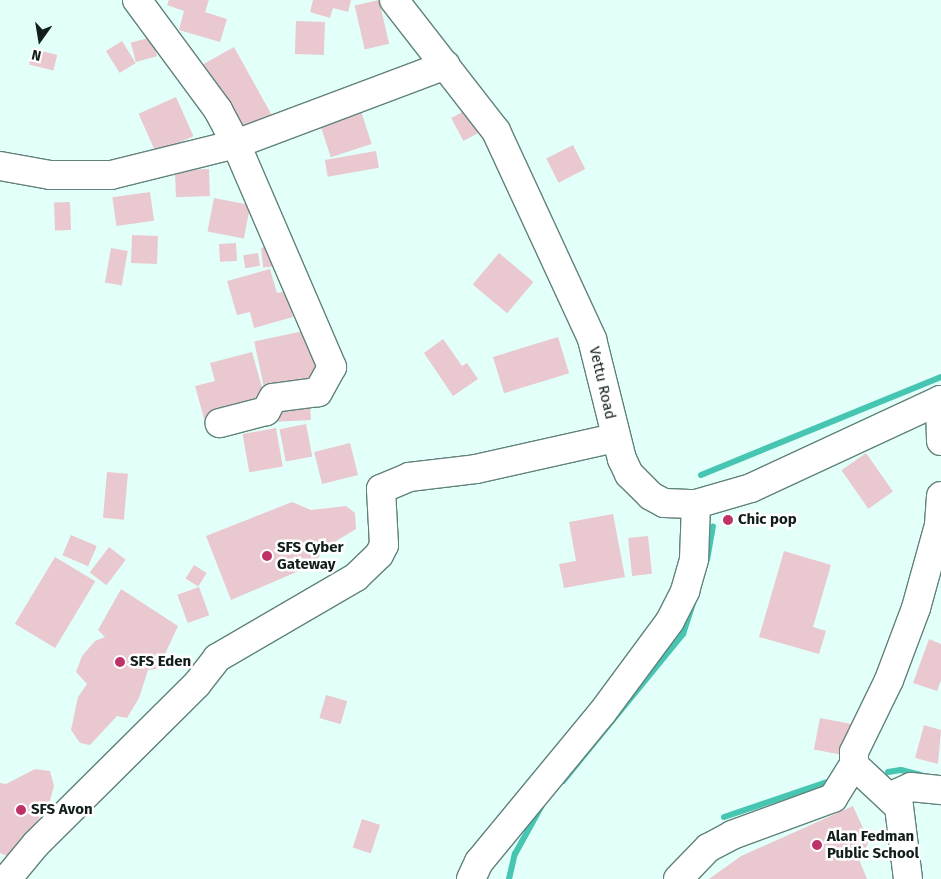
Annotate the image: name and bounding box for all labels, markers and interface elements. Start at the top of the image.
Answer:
north arrow [15,15,65,65]
text: N [30,46,43,64]
street label: Vettu Road [585,345,619,421]
place label: Chic pop [738,511,797,529]
marker: Chic pop [722,514,734,526]
place label: SFS Cyber Gateway [277,538,344,573]
marker: SFS Cyber Gateway [261,550,273,562]
place label: SFS Eden [130,653,191,671]
marker: SFS Eden [114,656,126,668]
place label: SFS Avon [31,801,93,819]
marker: SFS Avon [15,804,27,816]
place label: Alan Fedman Public School [827,827,919,862]
marker: Alan Fedman Public School [811,839,823,851]

